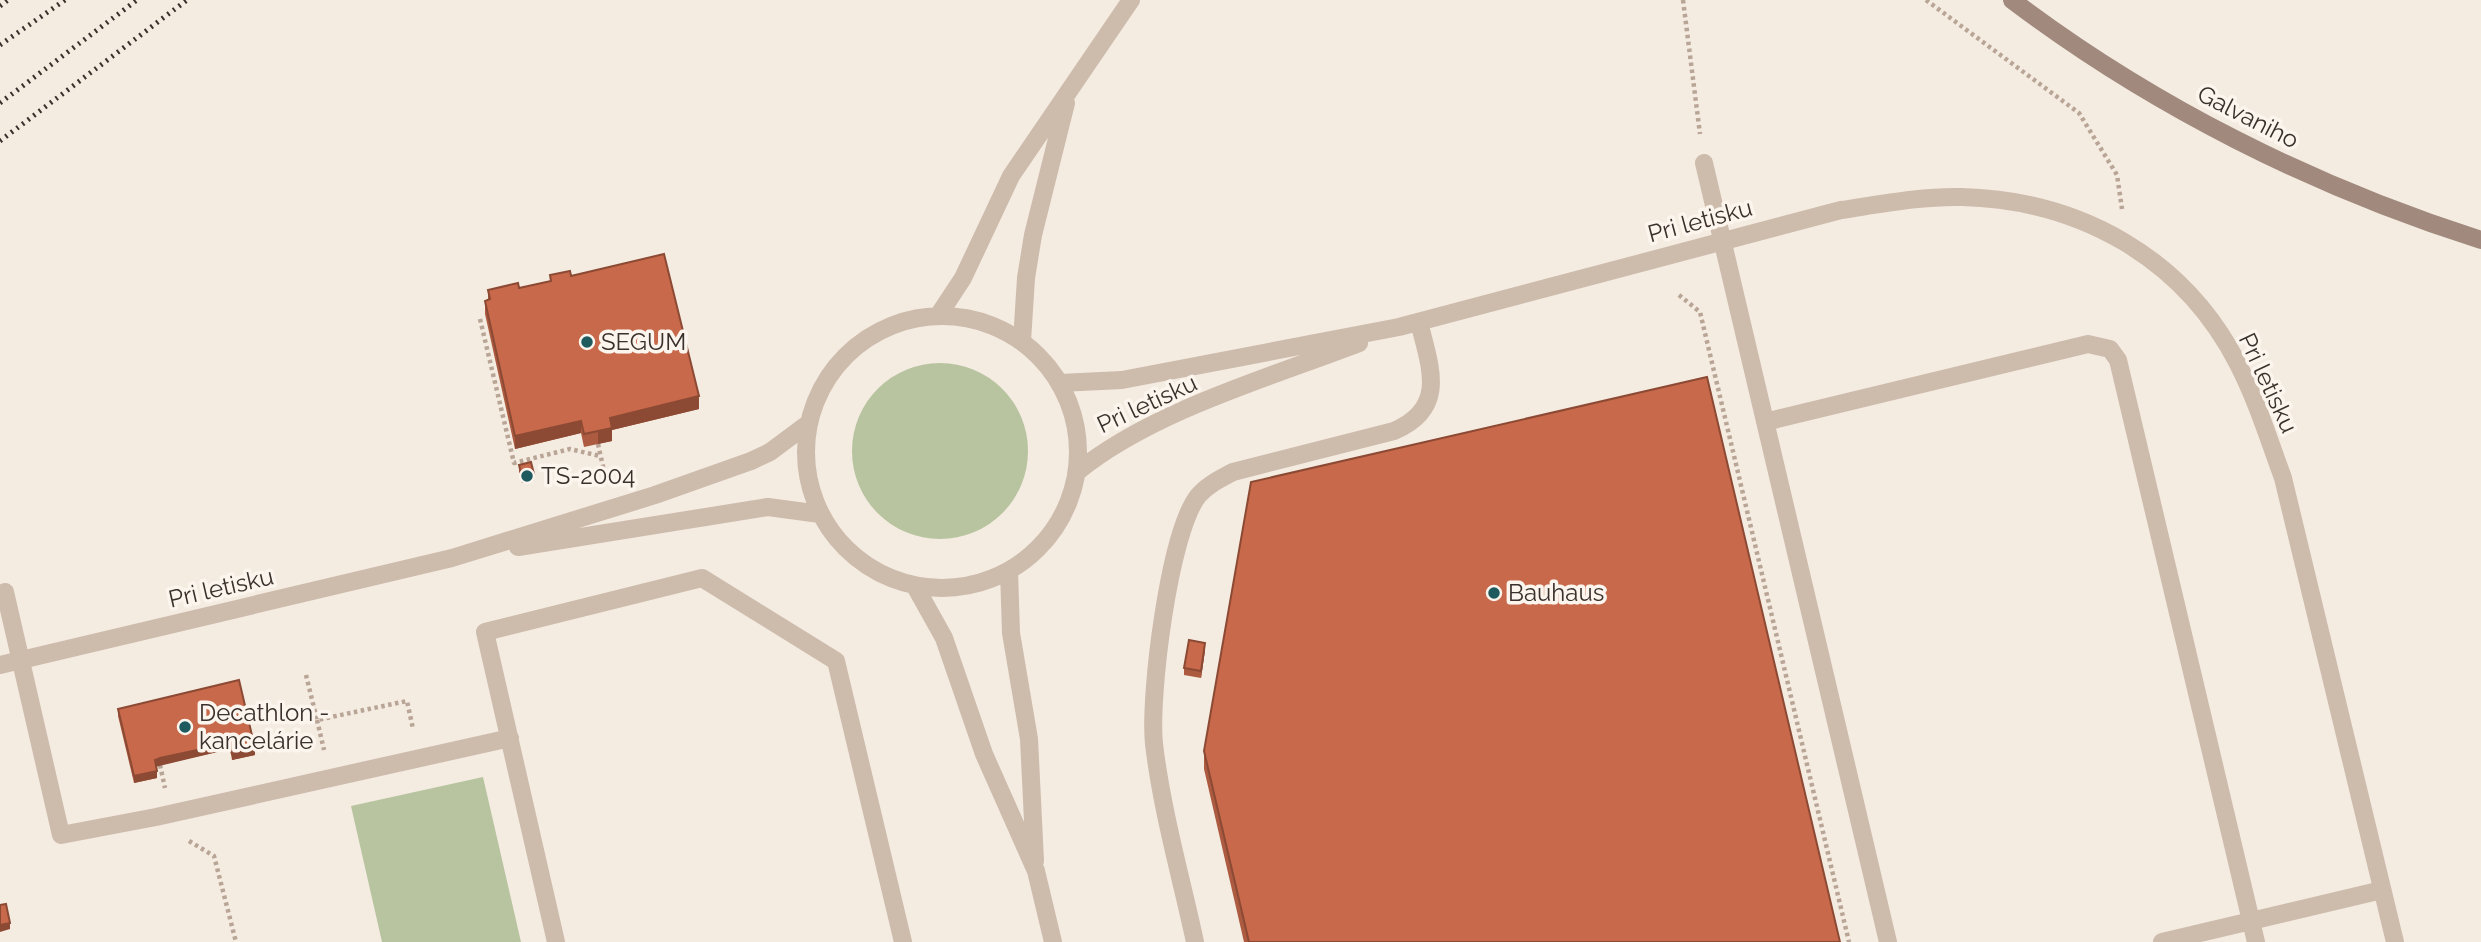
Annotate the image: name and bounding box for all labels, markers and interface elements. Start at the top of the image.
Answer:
street label: Galvaniho [2193,79,2304,154]
street label: Pri letisku [1644,193,1755,248]
place label: SEGUM [601,327,686,356]
street label: Pri letisku [2233,328,2304,437]
marker: SEGUM [579,334,595,350]
street label: Pri letisku [1092,368,1201,439]
place label: TS-2004 [541,461,635,490]
marker: TS-2004 [519,468,535,484]
street label: Pri letisku [165,561,276,614]
place label: Bauhaus [1508,578,1604,607]
marker: Bauhaus [1486,585,1502,601]
place label: Decathlon - kancelárie [199,698,330,755]
marker: Decathlon - kancelárie [177,719,193,735]

